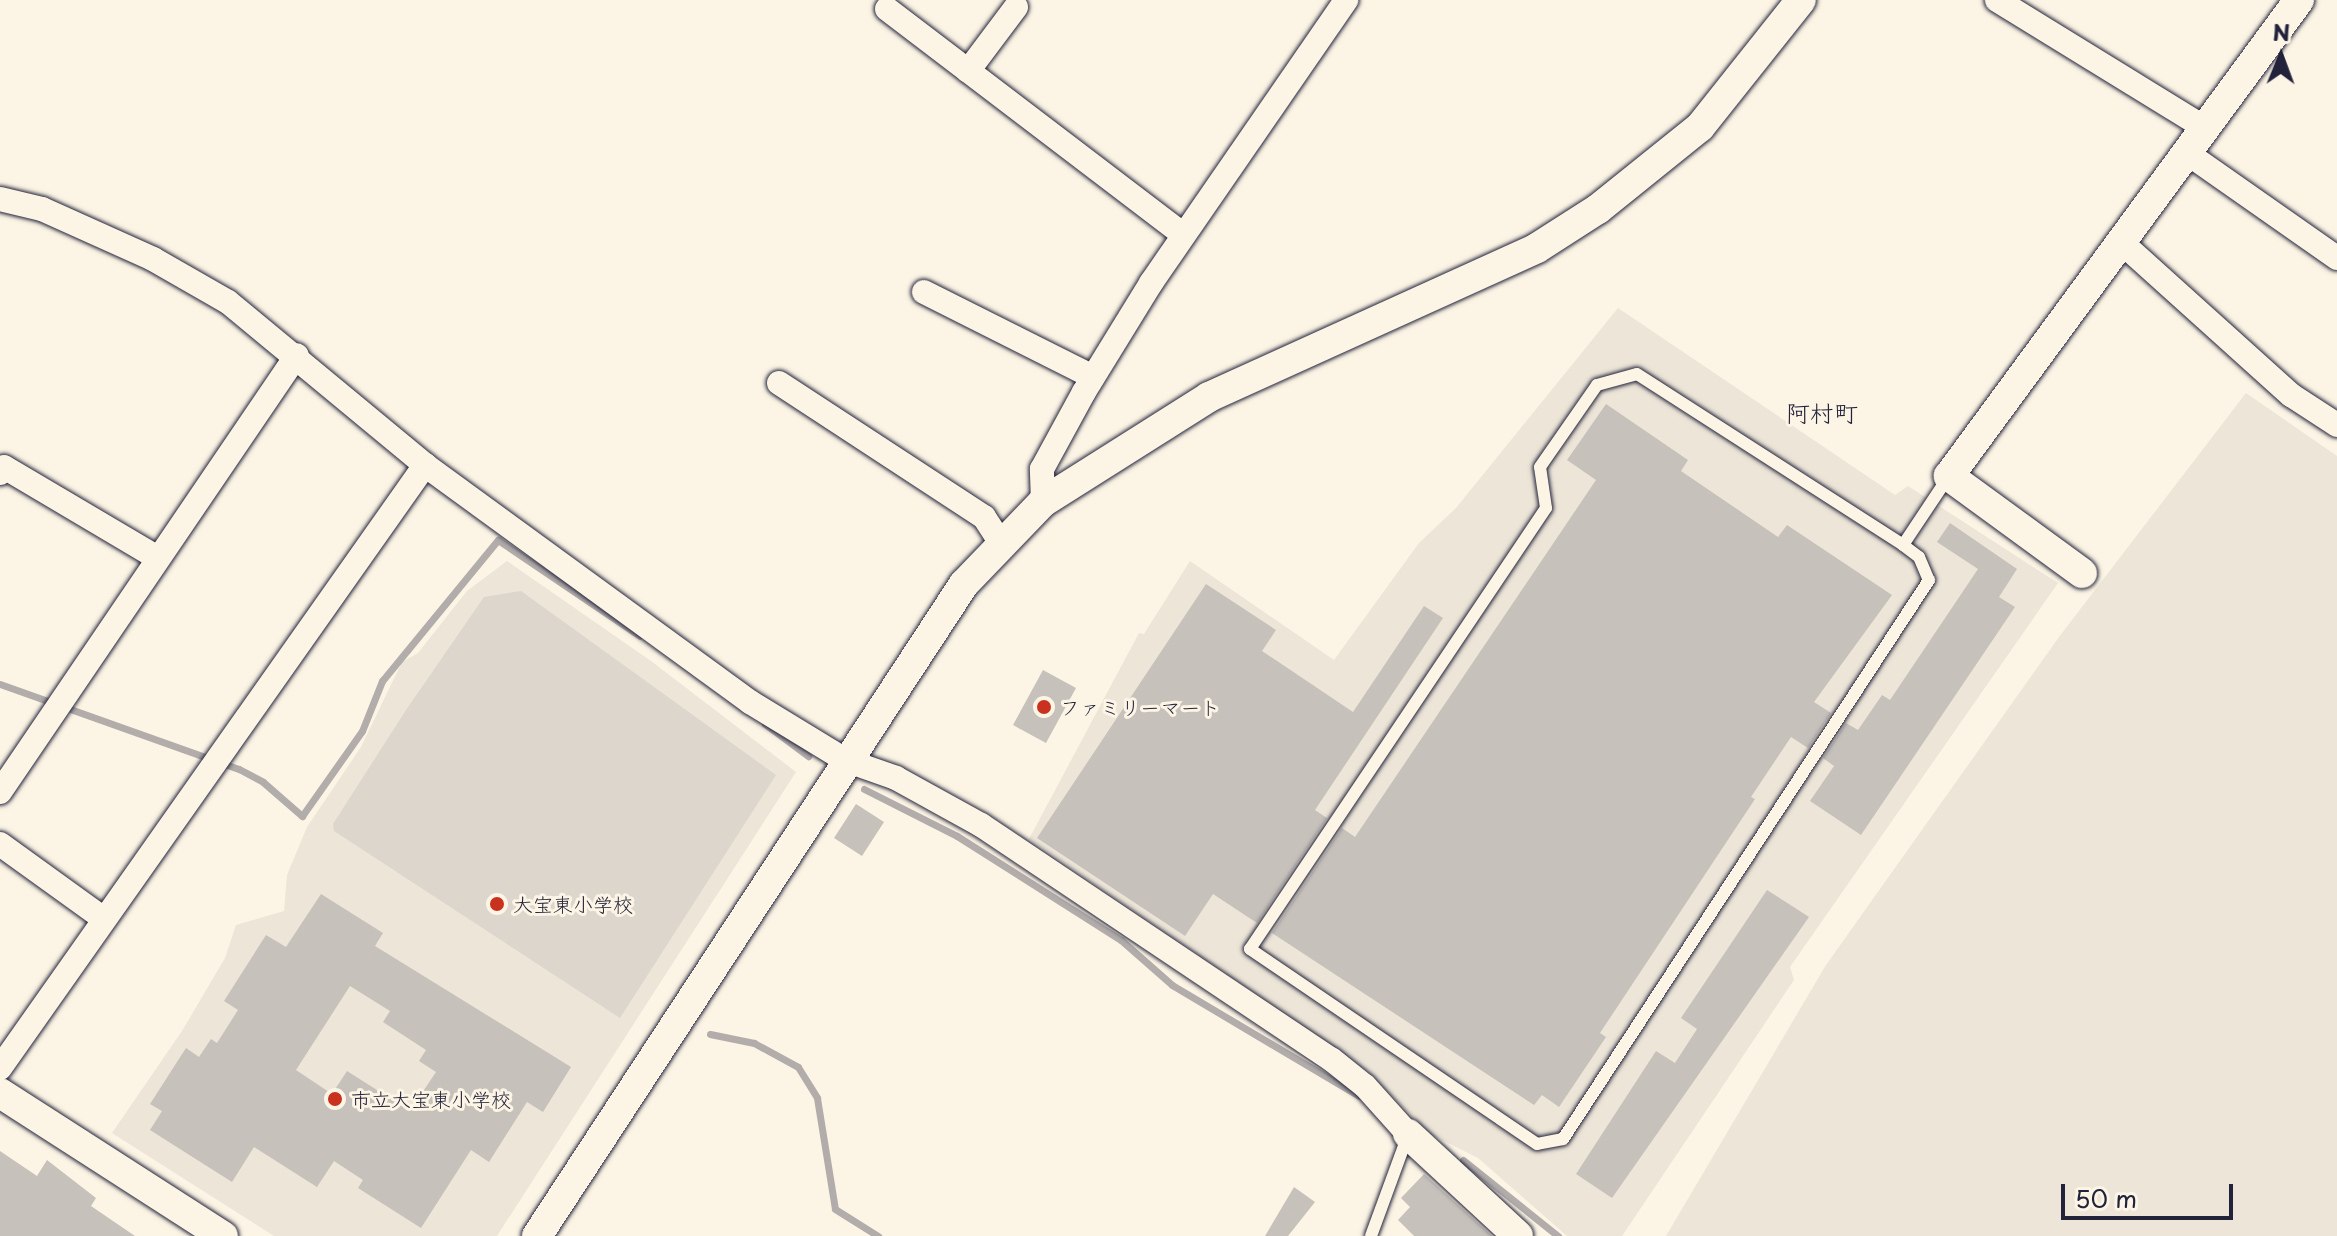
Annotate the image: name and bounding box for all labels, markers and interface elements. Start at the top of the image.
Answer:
text: N [2272,15,2290,48]
north arrow [2241,16,2321,96]
district label: 阿村町 [1786,399,1858,427]
place label: ファミリーマート [1060,695,1220,719]
marker: ファミリーマート [1035,698,1053,716]
place label: 大宝東小学校 [513,892,633,916]
marker: 大宝東小学校 [488,895,506,913]
place label: 市立大宝東小学校 [351,1087,511,1111]
marker: 市立大宝東小学校 [326,1090,344,1108]
scale bar [2065,1168,2237,1218]
text: 50 m [2075,1180,2137,1216]

